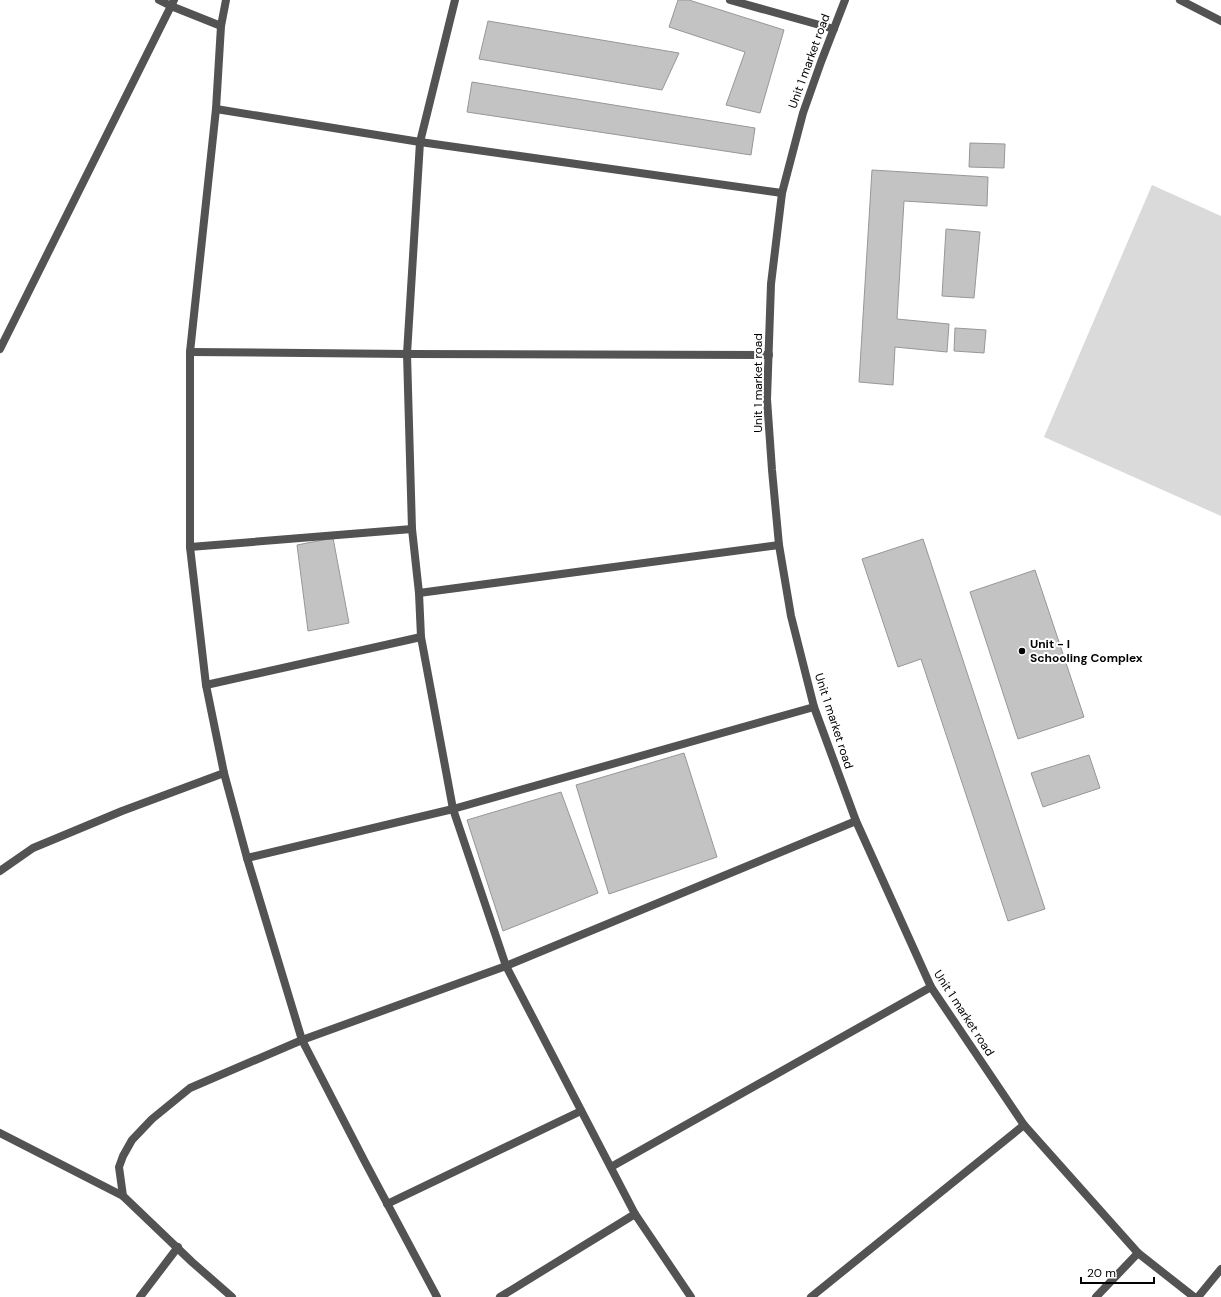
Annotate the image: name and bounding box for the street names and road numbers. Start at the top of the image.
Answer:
street label: Unit 1 market road [784,11,834,111]
street label: Unit 1 market road [750,333,766,433]
street label: Unit 1 market road [811,671,857,771]
street label: Unit 1 market road [930,967,998,1059]

